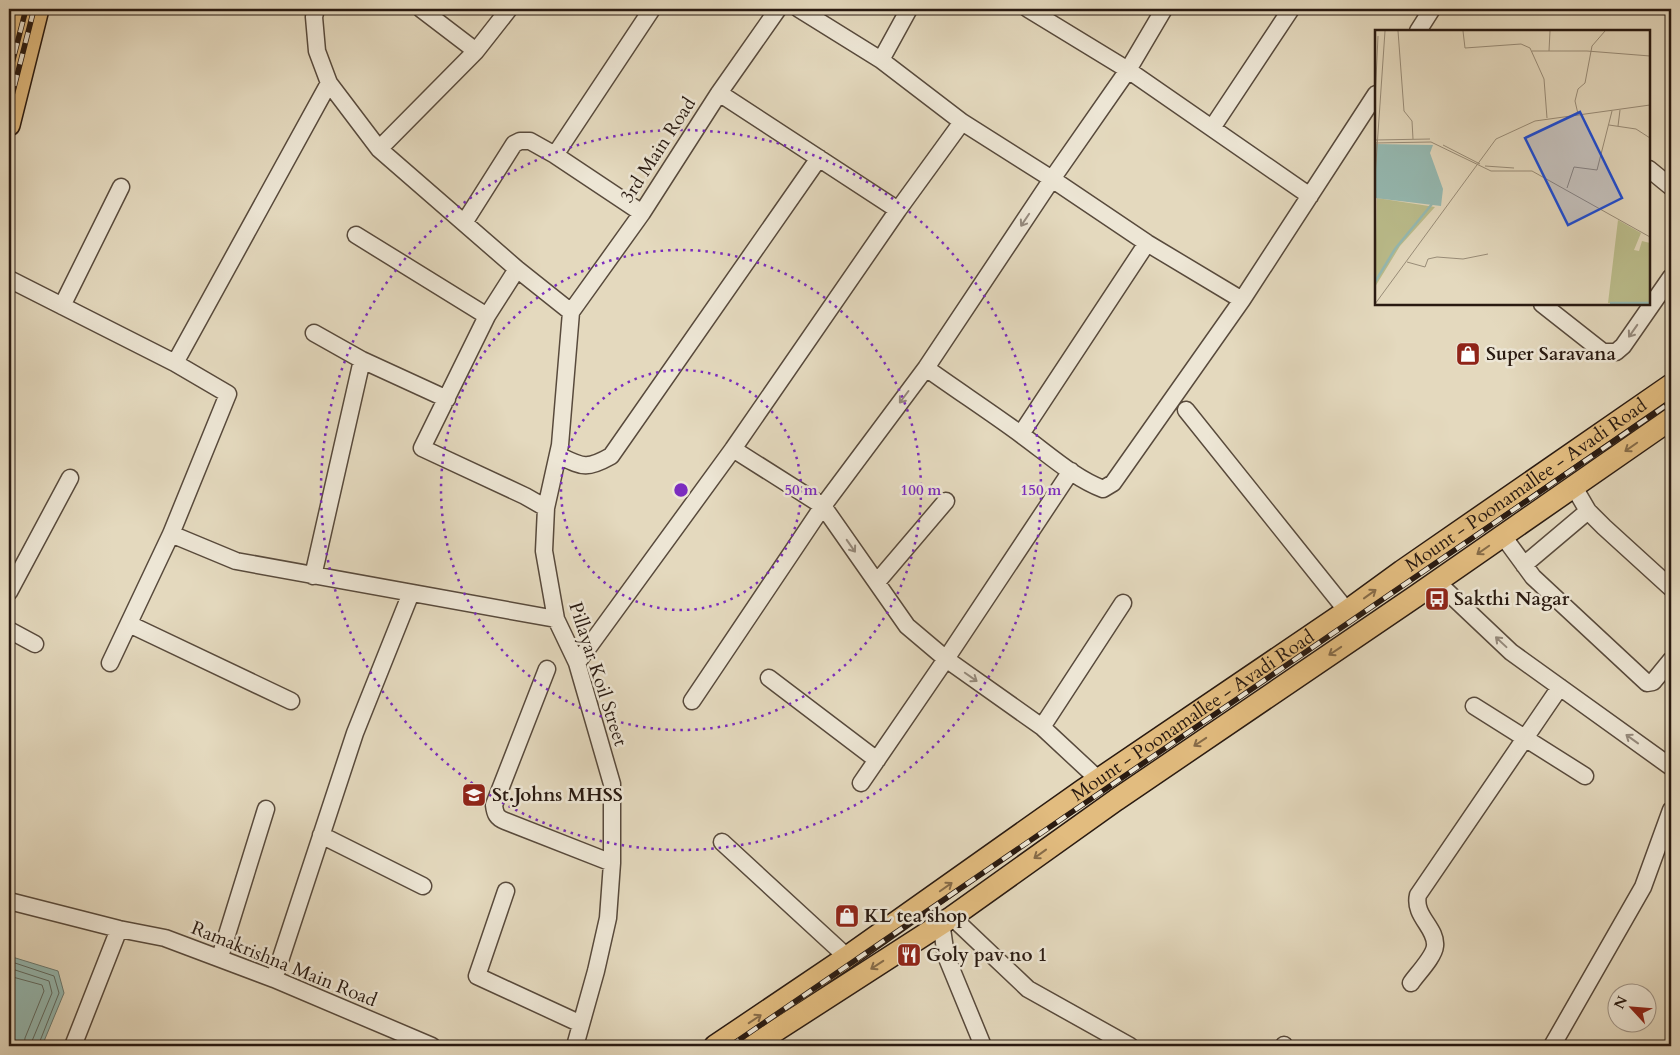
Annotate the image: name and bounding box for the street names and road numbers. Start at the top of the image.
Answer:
street label: 3rd Main Road [614,92,702,208]
street label: Mount - Poonamallee - Avadi Road [1400,392,1652,578]
street label: Pillayar Koil Street [562,599,634,749]
street label: Mount - Poonamallee - Avadi Road [1066,624,1320,807]
street label: Ramakrishna Main Road [187,915,381,1013]

